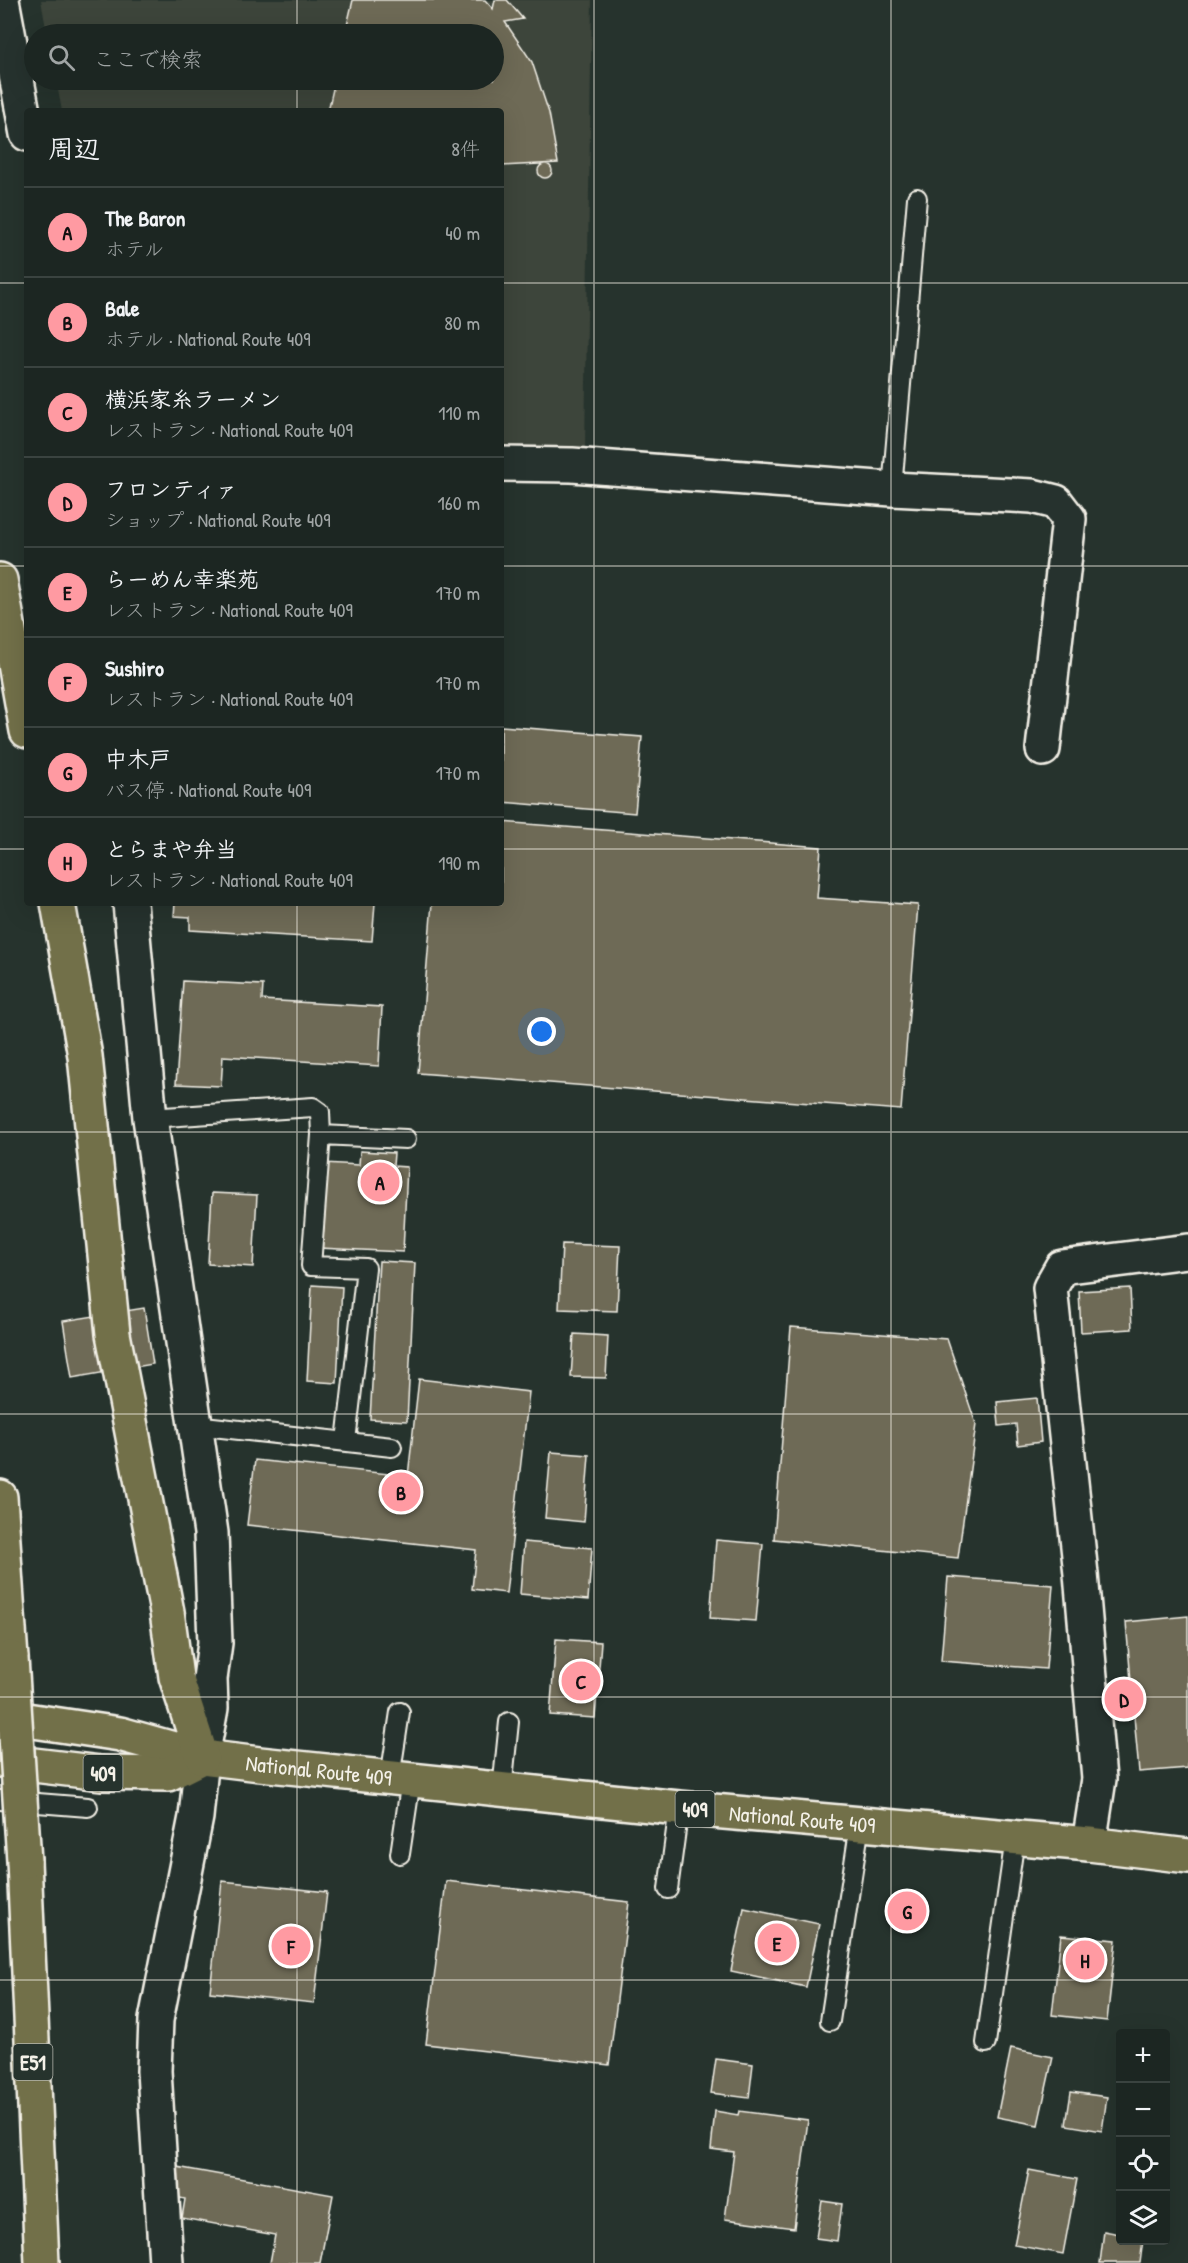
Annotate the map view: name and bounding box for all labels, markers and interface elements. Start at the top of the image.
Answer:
search box [24,24,504,90]
icon: search [45,41,78,74]
text: ここで検索 [93,44,203,74]
text: 周辺 [48,131,100,166]
text: 8件 [451,135,480,162]
text: The Baron [105,203,185,233]
text: A [63,219,72,246]
text: 40 m [445,219,480,246]
text: ホテル [105,235,164,262]
text: Bale [105,293,139,323]
text: B [62,309,73,336]
text: 80 m [444,309,480,336]
text: ホテル · National Route 409 [105,325,310,352]
text: 横浜家糸ラーメン [105,384,281,414]
text: C [62,399,73,426]
text: 110 m [438,399,480,426]
text: レストラン · National Route 409 [105,416,353,443]
text: フロンティァ [105,474,237,504]
text: D [63,489,72,516]
text: 160 m [438,489,480,516]
text: ショップ · National Route 409 [105,506,330,533]
text: らーめん幸楽苑 [105,564,259,594]
text: E [63,579,72,606]
text: 170 m [436,579,480,606]
text: レストラン · National Route 409 [105,596,353,623]
text: Sushiro [105,653,164,683]
text: F [64,669,71,696]
text: 170 m [436,669,480,696]
text: レストラン · National Route 409 [105,685,353,712]
text: 中木戸 [105,744,171,774]
text: G [63,759,72,786]
text: 170 m [436,759,480,786]
text: バス停 · National Route 409 [105,776,311,803]
text: とらまや弁当 [105,834,237,864]
text: H [63,849,72,876]
text: 190 m [438,849,480,876]
text: レストラン · National Route 409 [105,866,353,893]
your location [527,1017,556,1046]
pin: A [360,1160,400,1204]
pin: B [382,1470,420,1514]
pin: C [562,1658,600,1704]
pin: D [1104,1676,1144,1722]
street label: National Route 409 [244,1747,393,1793]
road number: 409 [84,1755,122,1791]
road number: 409 [676,1791,714,1827]
street label: National Route 409 [728,1797,877,1840]
pin: G [888,1888,926,1934]
pin: E [758,1920,796,1966]
pin: F [272,1924,310,1968]
pin: H [1066,1938,1104,1982]
map controls [1116,2029,1170,2245]
button: + [1116,2029,1170,2083]
road number: E51 [14,2044,52,2080]
button: − [1116,2083,1170,2137]
button: locate [1116,2137,1170,2191]
button: layers [1116,2191,1170,2245]

